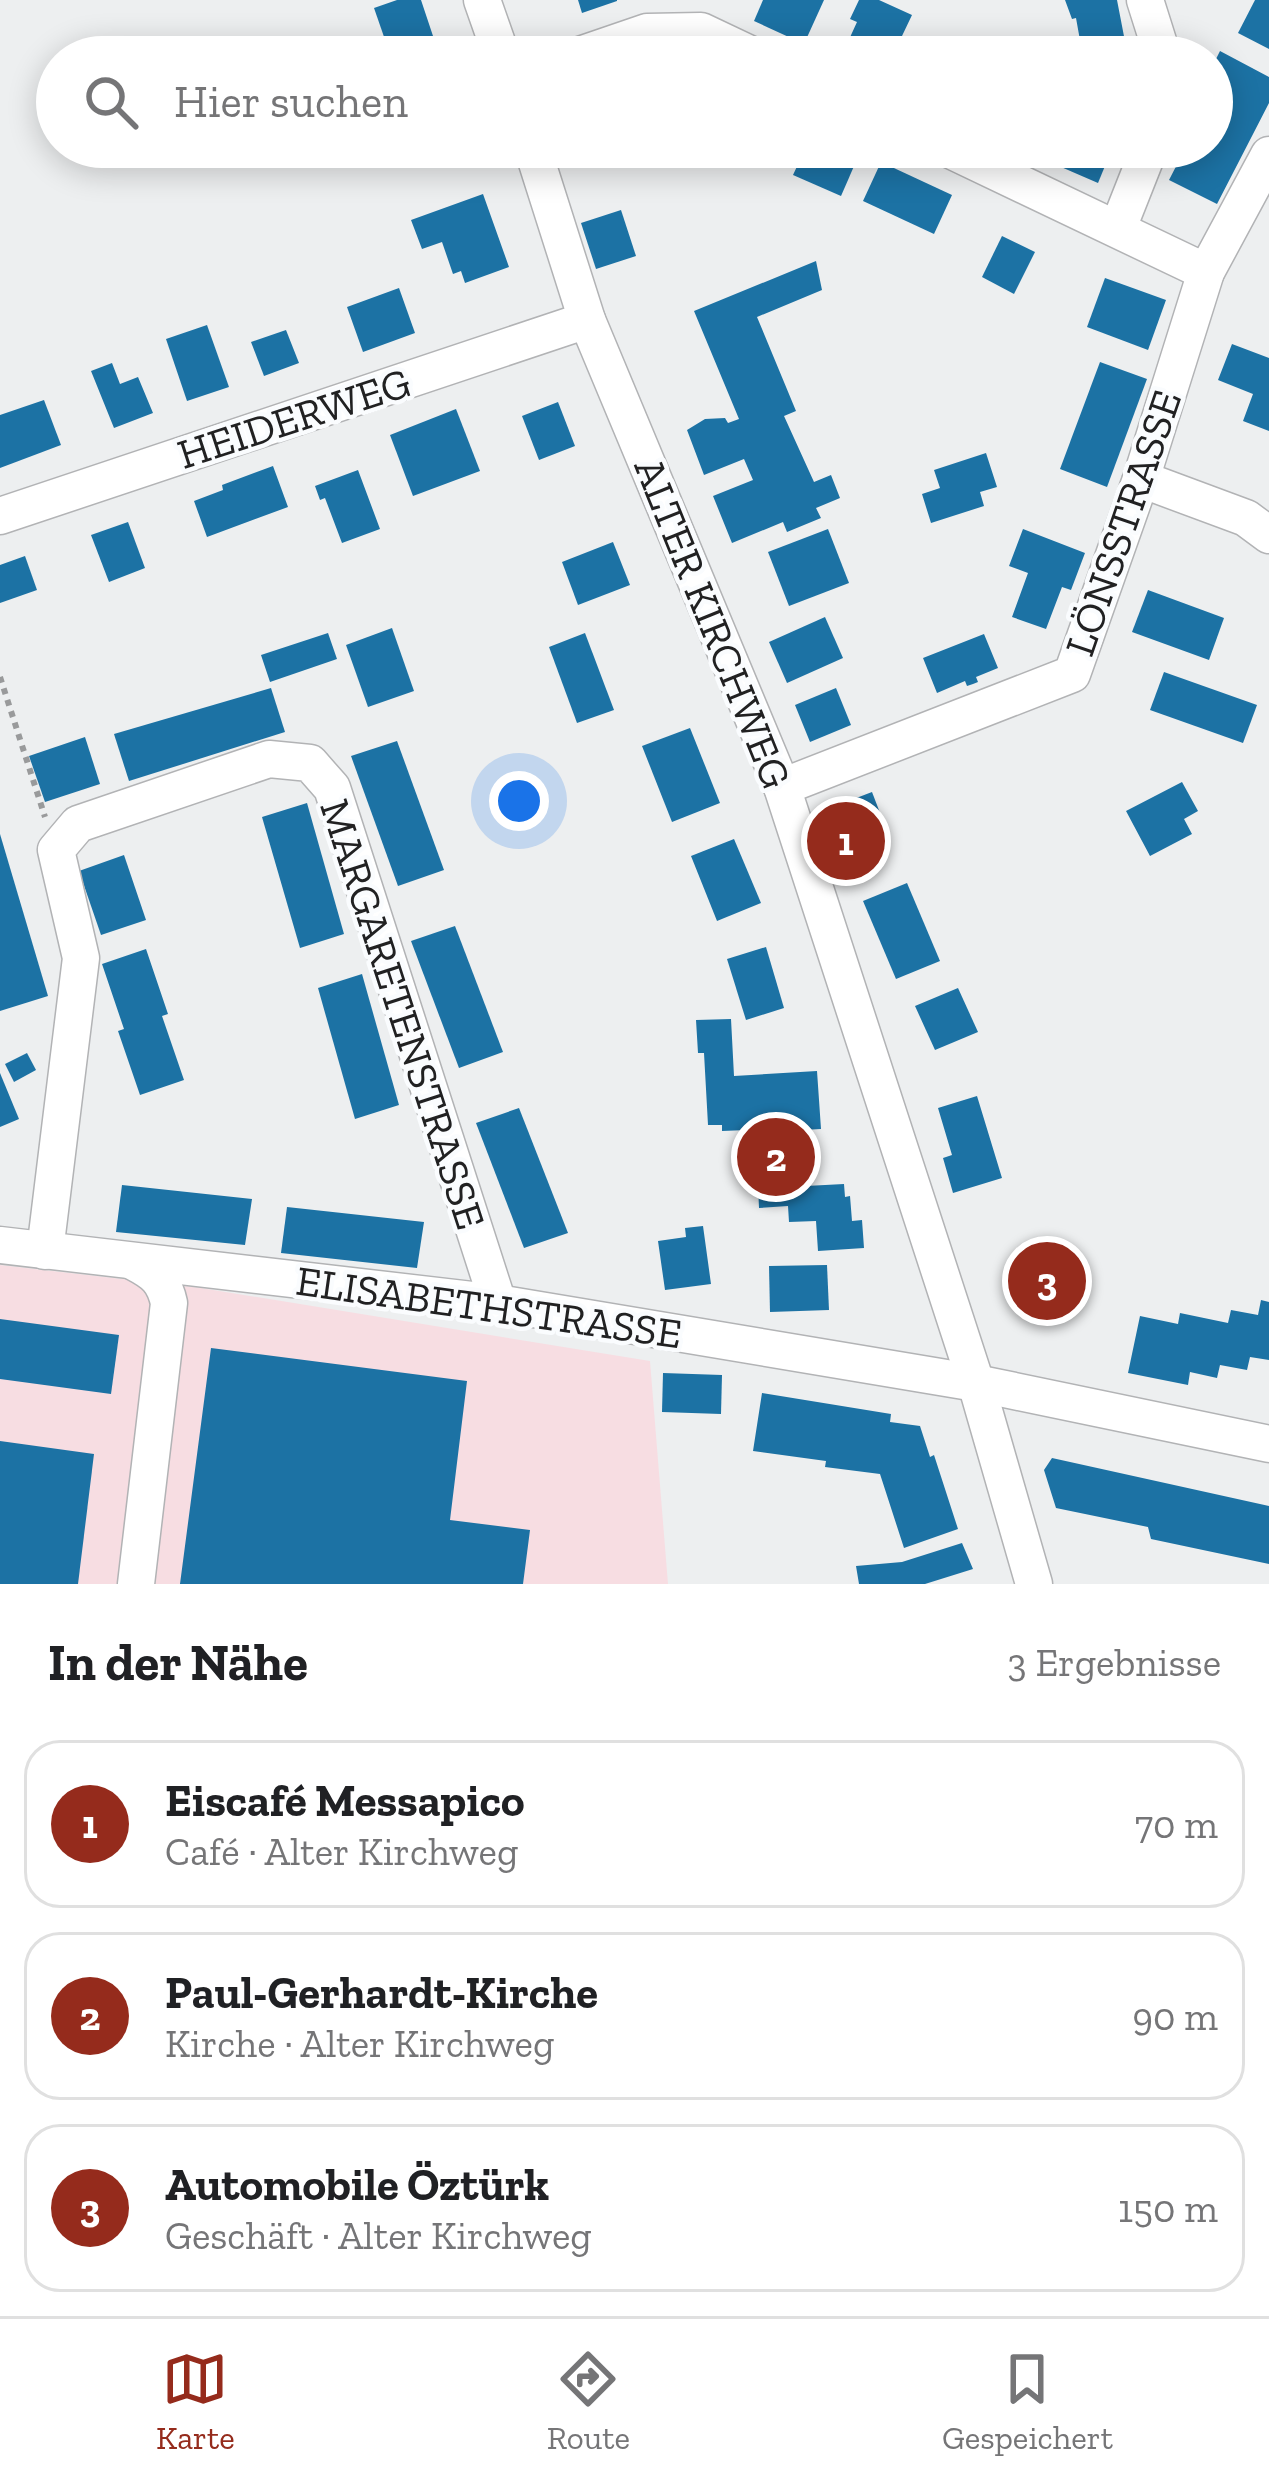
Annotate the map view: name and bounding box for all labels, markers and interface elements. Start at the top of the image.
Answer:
search box [36,36,1233,168]
icon: search [78,69,144,135]
text: Hier suchen [174,75,408,129]
street label: HEIDERWEG [171,356,417,480]
street label: LÖNSSTRASSE [1054,384,1192,662]
street label: ALTER KIRCHWEG [623,450,803,796]
your location [489,771,549,831]
street label: MARGARETENSTRASSE [309,793,497,1235]
pin: 1 [807,796,885,886]
pin: 2 [737,1112,815,1202]
pin: 3 [1008,1236,1086,1326]
street label: ELISABETHSTRASSE [293,1255,685,1359]
text: In der Nähe [48,1632,308,1693]
text: 3 Ergebnisse [1007,1639,1221,1686]
text: Eiscafé Messapico [165,1774,524,1828]
text: 1 [82,1801,98,1848]
text: 70 m [1135,1801,1218,1848]
text: Café · Alter Kirchweg [165,1828,518,1875]
text: Paul-Gerhardt-Kirche [165,1966,598,2020]
text: 2 [80,1993,100,2040]
text: 90 m [1132,1993,1218,2040]
text: Kirche · Alter Kirchweg [165,2020,554,2067]
text: Automobile Öztürk [165,2158,549,2212]
text: 3 [80,2185,100,2232]
text: 150 m [1118,2185,1218,2232]
text: Geschäft · Alter Kirchweg [165,2212,592,2259]
tab: Karte [156,2346,235,2457]
tab: Route [547,2346,630,2457]
tab: Gespeichert [942,2346,1113,2457]

